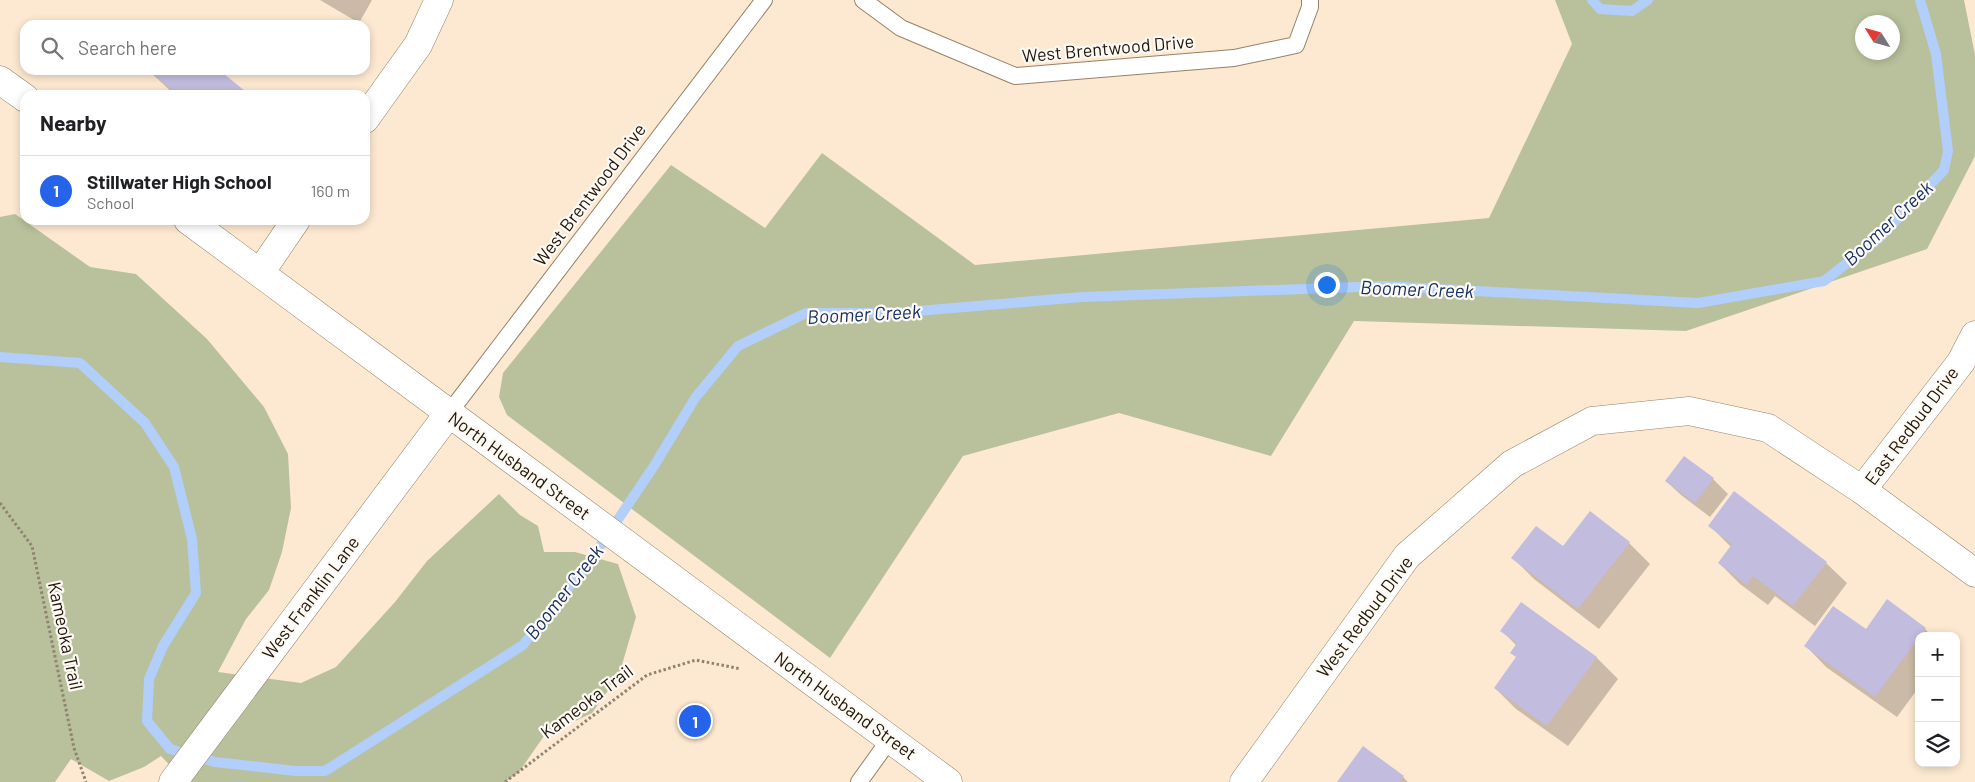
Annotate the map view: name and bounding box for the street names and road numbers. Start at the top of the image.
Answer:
street label: West Brentwood Drive [1021,30,1195,66]
street label: West Brentwood Drive [528,119,650,270]
street label: East Redbud Drive [1860,362,1963,489]
street label: North Husband Street [444,406,595,524]
street label: West Franklin Lane [257,532,364,663]
street label: West Redbud Drive [1311,551,1417,682]
street label: Kameoka Trail [44,580,88,692]
street label: North Husband Street [770,646,921,764]
street label: Kameoka Trail [536,659,637,743]

